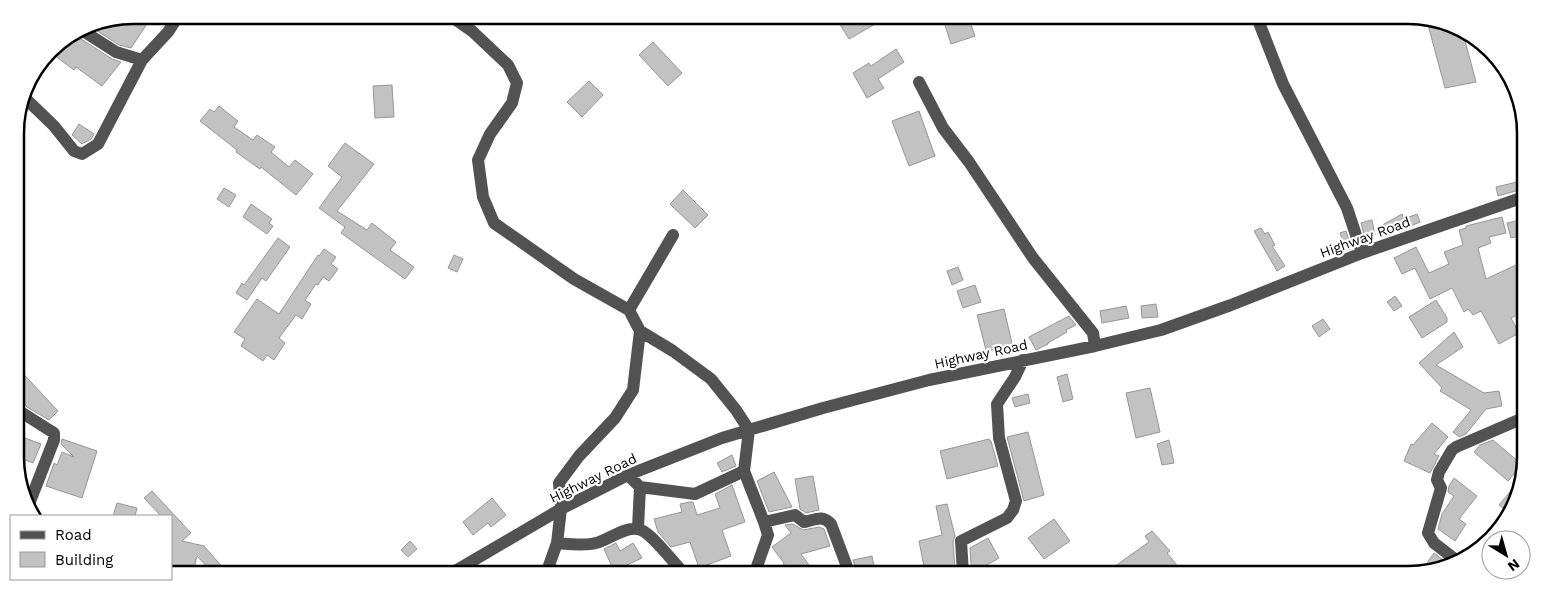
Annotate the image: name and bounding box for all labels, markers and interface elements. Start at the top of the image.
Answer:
street label: Highway Road [1318,213,1412,261]
street label: Highway Road [933,336,1029,372]
street label: Highway Road [547,450,639,506]
legend [10,515,172,580]
text: Road [55,526,92,544]
north arrow [1481,530,1531,580]
text: Building [55,551,113,569]
text: N [1505,556,1523,575]

